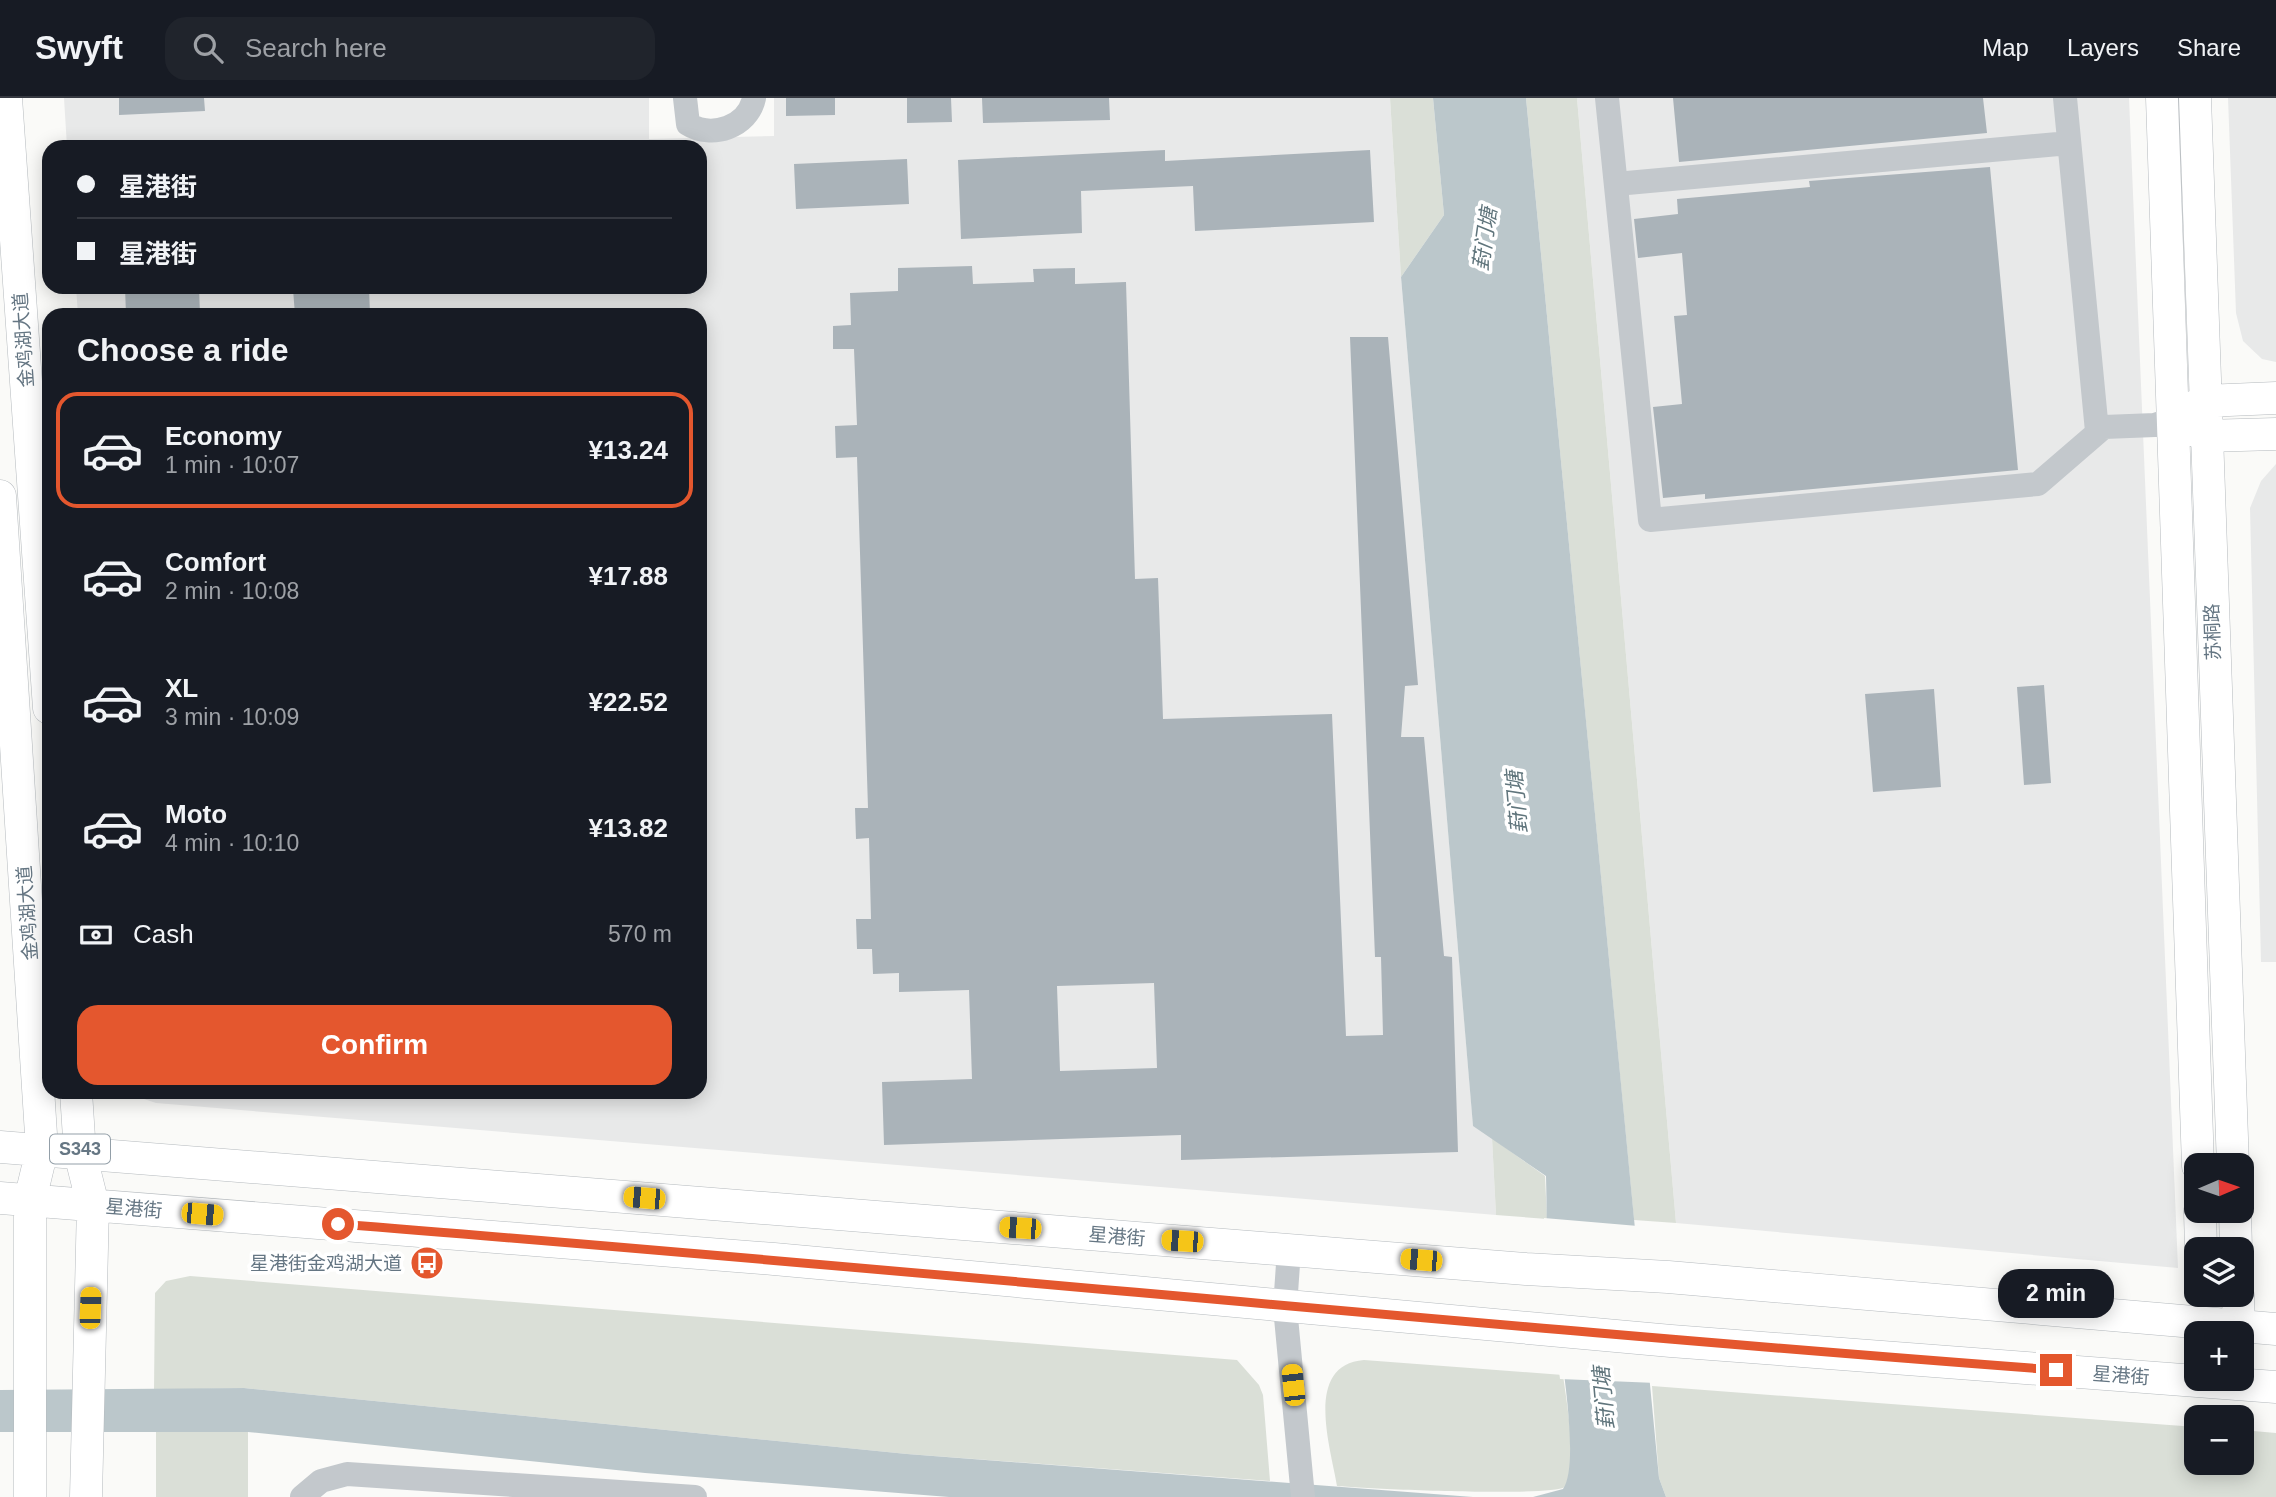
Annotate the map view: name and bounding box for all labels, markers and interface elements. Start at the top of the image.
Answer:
search box [165,17,655,80]
text: Swyft [35,29,123,66]
icon: search [189,29,227,67]
text: Search here [245,33,387,63]
text: Map [1982,34,2029,61]
text: Layers [2067,34,2139,61]
text: Share [2177,34,2241,61]
text: 星港街 [119,172,197,202]
water label: 葑门塘 [1469,203,1501,272]
text: 星港街 [119,239,197,269]
street label: 金鸡湖大道 [10,292,37,388]
text: Choose a ride [77,332,289,368]
icon: car [81,419,144,482]
text: Economy [165,421,282,451]
text: ¥13.24 [588,435,668,465]
text: 1 min · 10:07 [165,452,299,478]
icon: car [81,545,144,608]
text: Comfort [165,547,266,577]
text: ¥17.88 [588,561,668,591]
text: 2 min · 10:08 [165,578,299,604]
street label: 苏桐路 [2201,603,2224,661]
icon: car [81,671,144,734]
text: XL [165,673,198,703]
text: ¥22.52 [588,687,668,717]
text: 3 min · 10:09 [165,704,299,730]
water label: 葑门塘 [1502,767,1531,834]
icon: car [81,797,144,860]
text: Moto [165,799,227,829]
text: ¥13.82 [588,813,668,843]
text: 4 min · 10:10 [165,830,299,856]
street label: 金鸡湖大道 [14,865,41,961]
icon: cash [77,916,115,954]
text: Cash [133,919,194,949]
text: 570 m [608,921,672,947]
button: Confirm [77,1005,672,1085]
road number: S343 [50,1134,110,1164]
north arrow [2184,1153,2254,1223]
map controls [2184,1153,2254,1475]
car [623,1186,666,1210]
street label: 星港街 [105,1196,163,1221]
car [181,1202,224,1226]
route start [322,1208,354,1240]
car [999,1216,1042,1240]
street label: 星港街 [1088,1224,1146,1249]
car [1161,1229,1204,1253]
button: layers [2184,1237,2254,1307]
bus stop icon: 星港街金鸡湖大道 [408,1244,446,1282]
car [1400,1248,1443,1272]
place label: 星港街金鸡湖大道 [250,1253,402,1274]
callout: 2 min [1998,1268,2114,1318]
text: 2 min [2026,1280,2086,1306]
car [79,1287,102,1329]
button: + [2184,1321,2254,1391]
route end [2040,1354,2072,1386]
car [1281,1363,1306,1407]
water label: 葑门塘 [1589,1363,1618,1430]
street label: 星港街 [2092,1363,2150,1388]
button: − [2184,1405,2254,1475]

